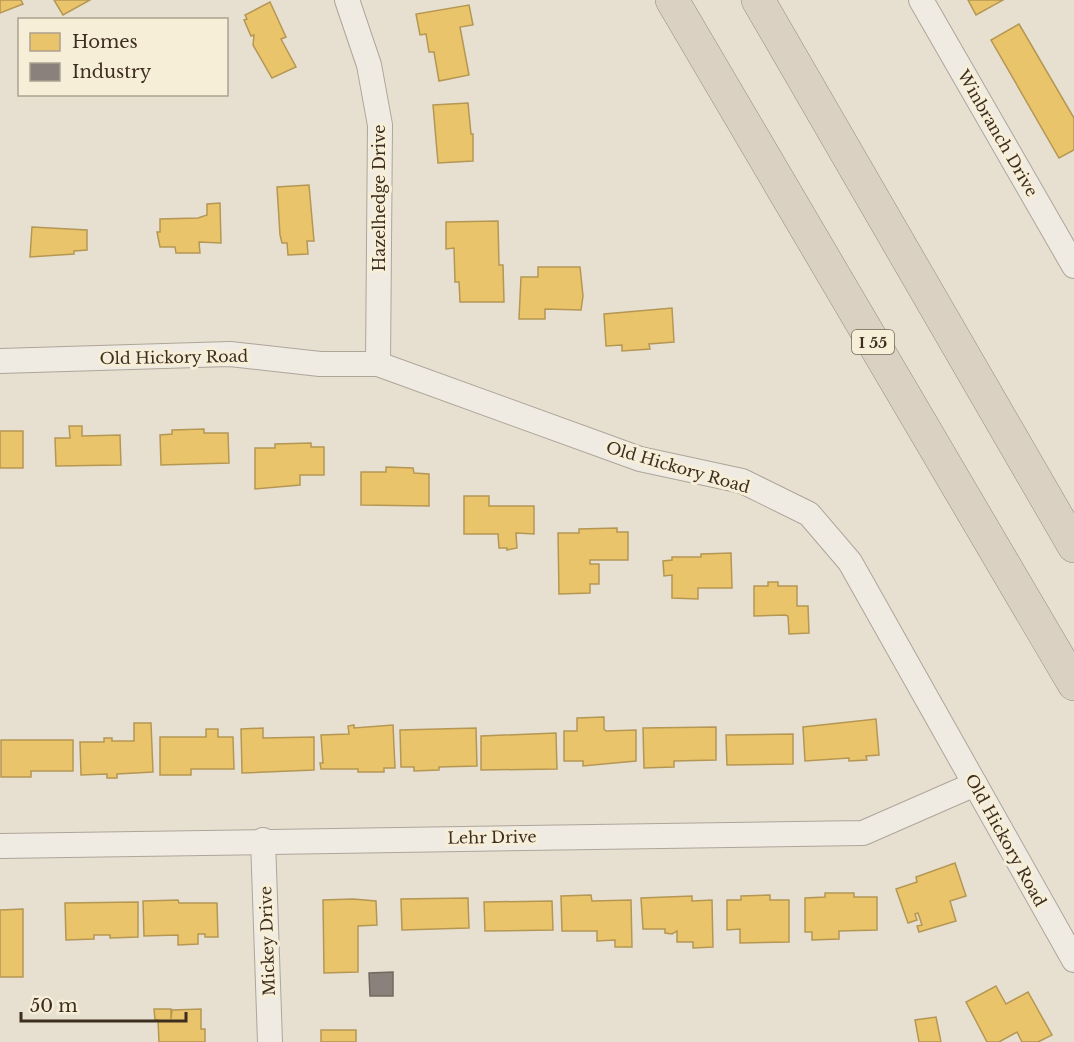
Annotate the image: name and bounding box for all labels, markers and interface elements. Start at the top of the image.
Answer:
legend [18,18,228,96]
text: Homes [72,31,138,53]
text: Industry [72,61,152,83]
street label: Winbranch Drive [953,65,1042,200]
street label: Hazelhedge Drive [369,125,389,271]
road number: I 55 [852,330,894,354]
street label: Old Hickory Road [100,346,249,368]
street label: Old Hickory Road [604,437,752,497]
street label: Old Hickory Road [961,770,1051,910]
street label: Lehr Drive [447,826,537,848]
street label: Mickey Drive [255,886,279,996]
scale bar [21,985,186,1023]
text: 50 m [30,995,78,1017]

